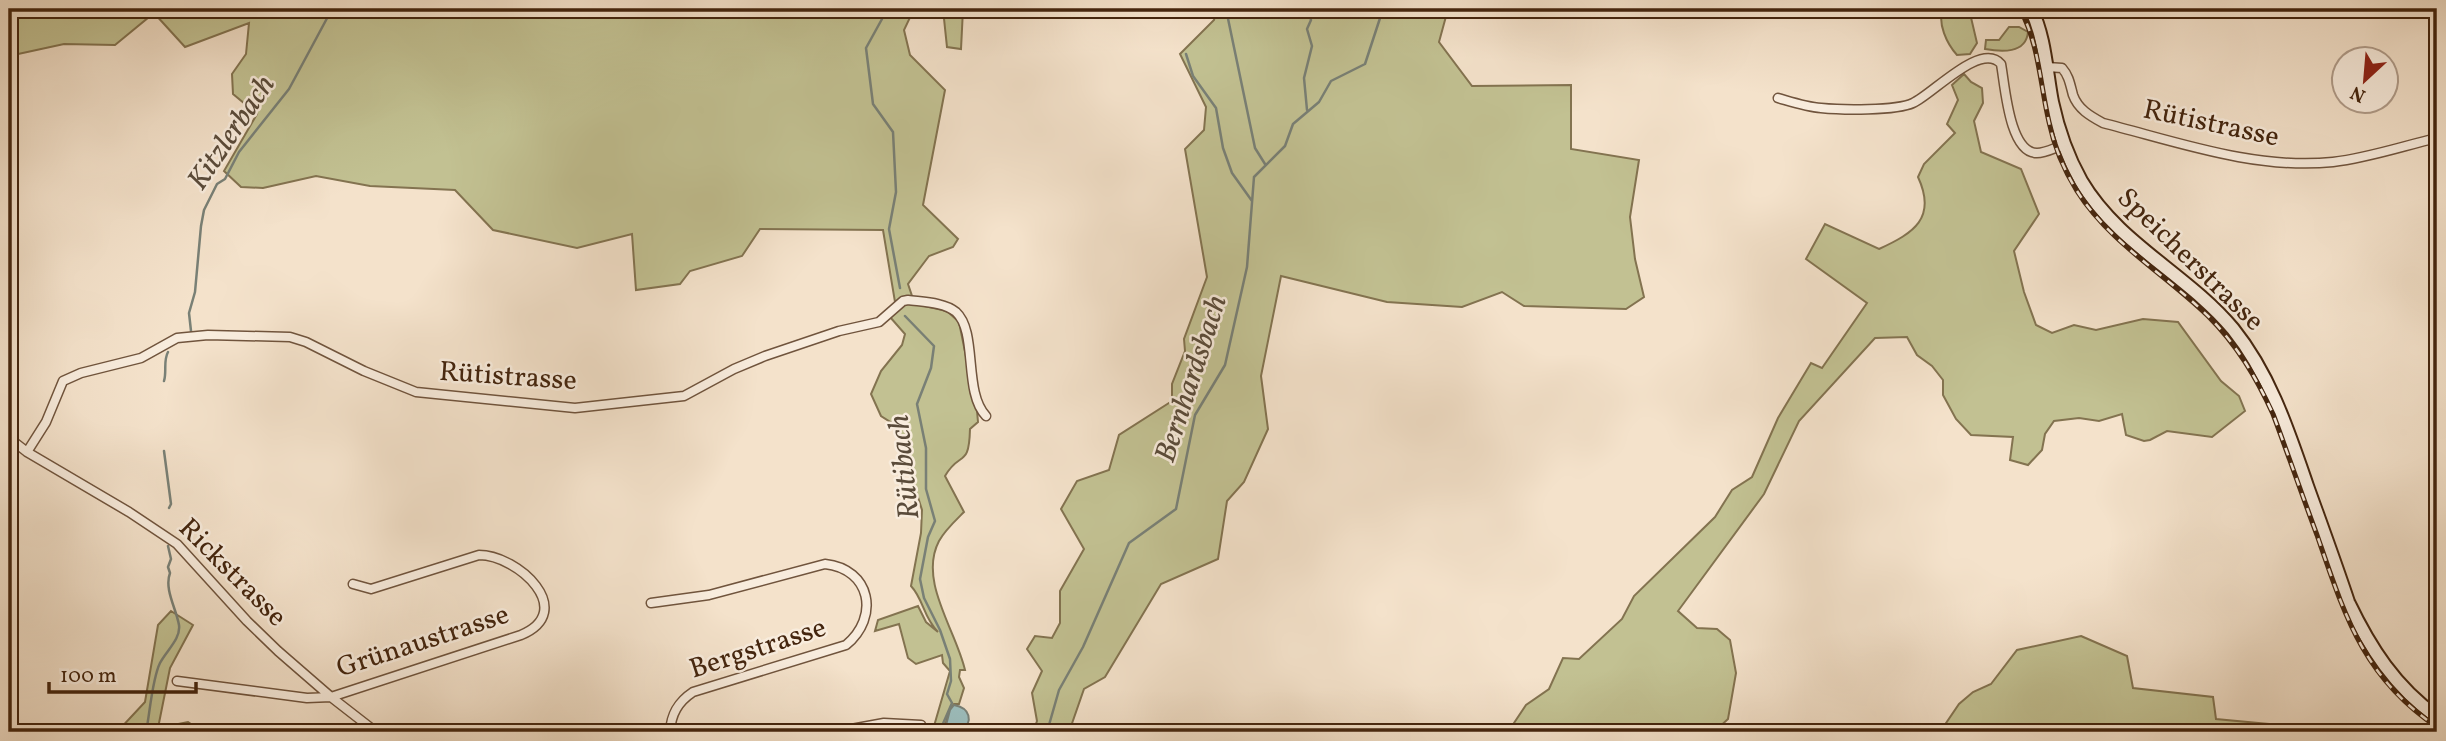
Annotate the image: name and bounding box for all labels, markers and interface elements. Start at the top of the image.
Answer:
north arrow [2330,46,2400,116]
water label: Kitzlerbach [178,67,286,199]
text: N [2346,79,2370,108]
street label: Rütistrasse [2139,91,2283,157]
street label: Speicherstrasse [2108,179,2272,341]
water label: Bernhardsbach [1145,290,1239,468]
street label: Rütistrasse [438,353,578,401]
water label: Rütibach [879,413,931,521]
street label: Rickstrasse [169,510,295,636]
street label: Grünaustrasse [332,596,514,688]
street label: Bergstrasse [685,609,831,689]
scale bar [49,650,196,694]
text: 100 m [60,662,117,691]

